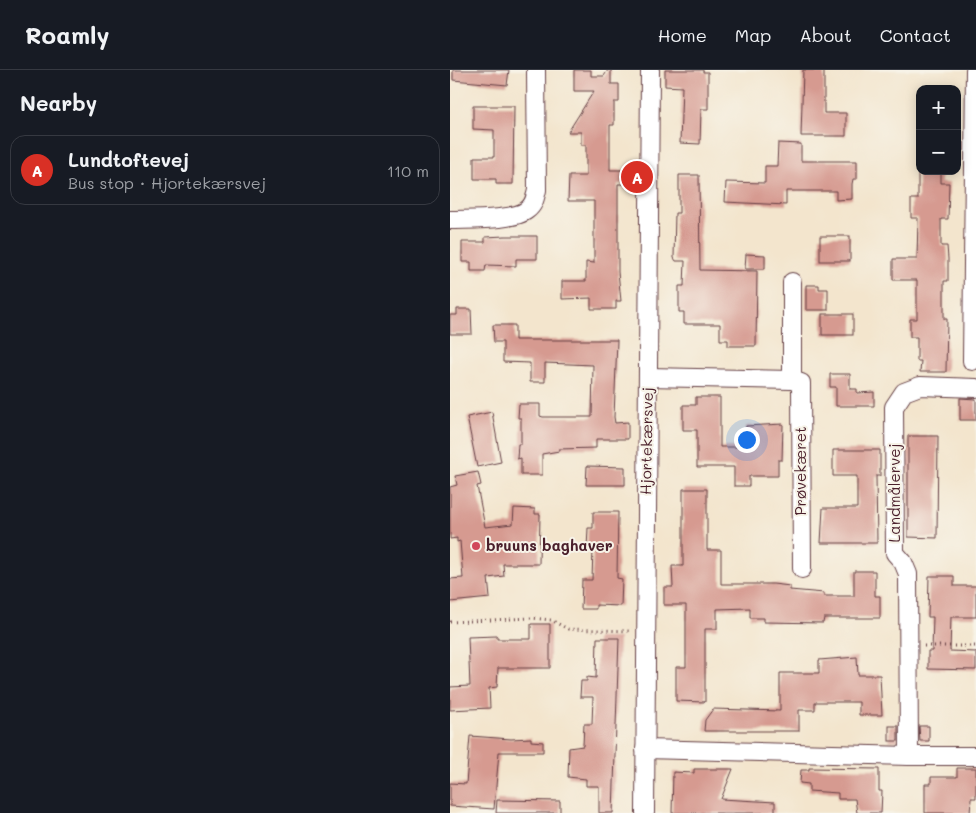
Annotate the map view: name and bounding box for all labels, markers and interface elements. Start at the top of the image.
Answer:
text: Roamly [25,19,109,50]
text: Home [658,23,707,47]
text: Map [735,23,771,47]
text: About [799,23,852,47]
text: Contact [880,23,951,47]
map controls [916,85,961,175]
button: + [916,85,961,130]
text: Nearby [20,89,97,116]
button: − [916,130,961,175]
text: Lundtoftevej [68,147,189,172]
pin: A [621,158,653,196]
text: A [31,160,43,181]
text: 110 m [387,160,429,181]
text: Bus stop · Hjortekærsvej [68,172,266,193]
street label: Hjortekærsvej [635,387,657,495]
street label: Prøvekæret [790,426,810,516]
your location [734,427,760,453]
street label: Landmålervej [884,443,904,543]
place label: bruuns baghaver [486,535,613,555]
marker: bruuns baghaver [470,540,482,552]

